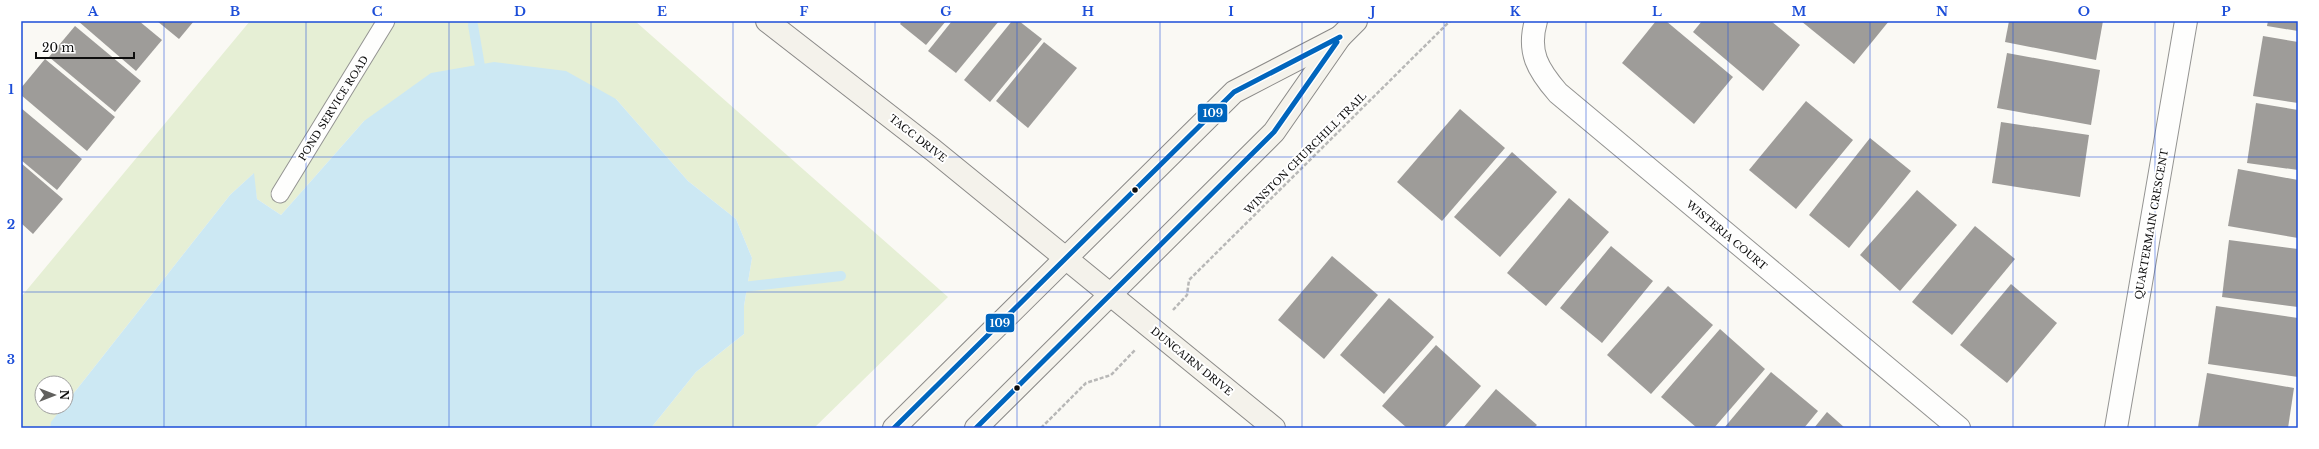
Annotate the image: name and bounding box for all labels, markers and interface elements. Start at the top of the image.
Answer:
text: A [87,3,99,20]
text: B [230,3,240,20]
text: C [372,3,383,20]
text: D [514,3,526,20]
text: E [657,3,667,20]
text: F [800,3,809,20]
text: G [940,3,952,20]
text: H [1082,3,1094,20]
text: I [1228,3,1234,20]
text: J [1367,3,1376,20]
text: K [1510,3,1521,20]
text: L [1652,3,1662,20]
text: M [1792,3,1807,20]
text: N [1936,3,1948,20]
text: O [2078,3,2090,20]
text: P [2221,3,2231,20]
scale bar [36,34,134,60]
text: 20 m [42,40,74,55]
street label: POND SERVICE ROAD [296,53,371,163]
text: 1 [8,81,14,98]
street label: WINSTON CHURCHILL TRAIL [1241,89,1370,218]
line badge: 109 [1197,103,1228,123]
text: 109 [1203,106,1223,120]
street label: TACC DRIVE [886,112,949,165]
street label: QUARTERMAIN CRESCENT [2132,148,2171,300]
unlabelled marker [1130,185,1140,195]
street label: WISTERIA COURT [1683,197,1770,273]
text: 2 [7,216,15,233]
line badge: 109 [985,313,1015,333]
text: 109 [990,316,1010,330]
street label: DUNCAIRN DRIVE [1148,324,1235,398]
text: 3 [7,351,15,368]
north arrow [34,375,74,415]
unlabelled marker [1012,383,1022,393]
text: N [57,390,71,401]

